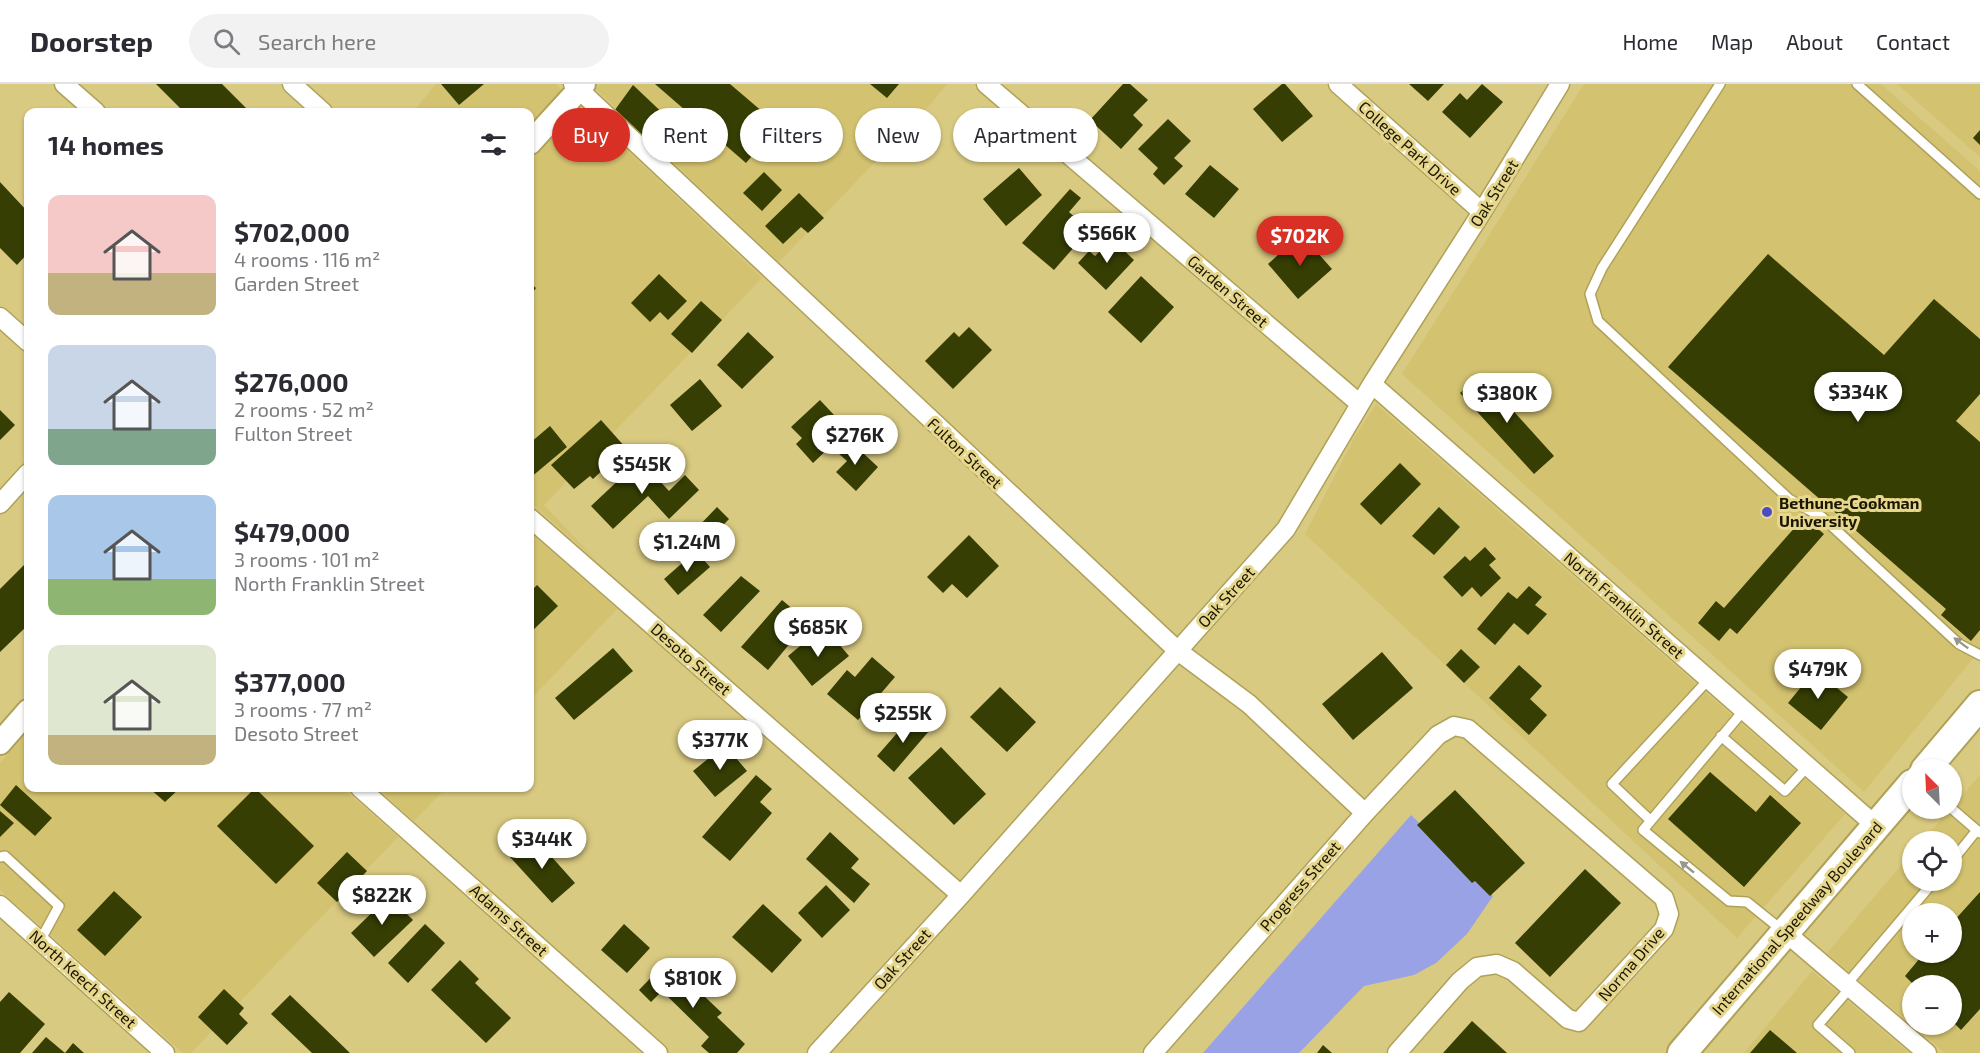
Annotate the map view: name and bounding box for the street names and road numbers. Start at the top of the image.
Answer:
street label: College Park Drive [1355,97,1466,199]
street label: Oak Street [1466,156,1522,230]
street label: Garden Street [1184,251,1272,331]
street label: Fulton Street [924,413,1006,492]
street label: North Franklin Street [1560,547,1688,662]
street label: Oak Street [1193,562,1258,631]
street label: Desoto Street [647,619,735,698]
street label: International Speedway Boulevard [1707,817,1886,1018]
street label: Progress Street [1255,837,1344,934]
street label: Adams Street [467,880,552,960]
street label: Norma Drive [1594,923,1668,1004]
street label: Oak Street [869,924,934,993]
street label: North Keech Street [26,926,141,1032]

